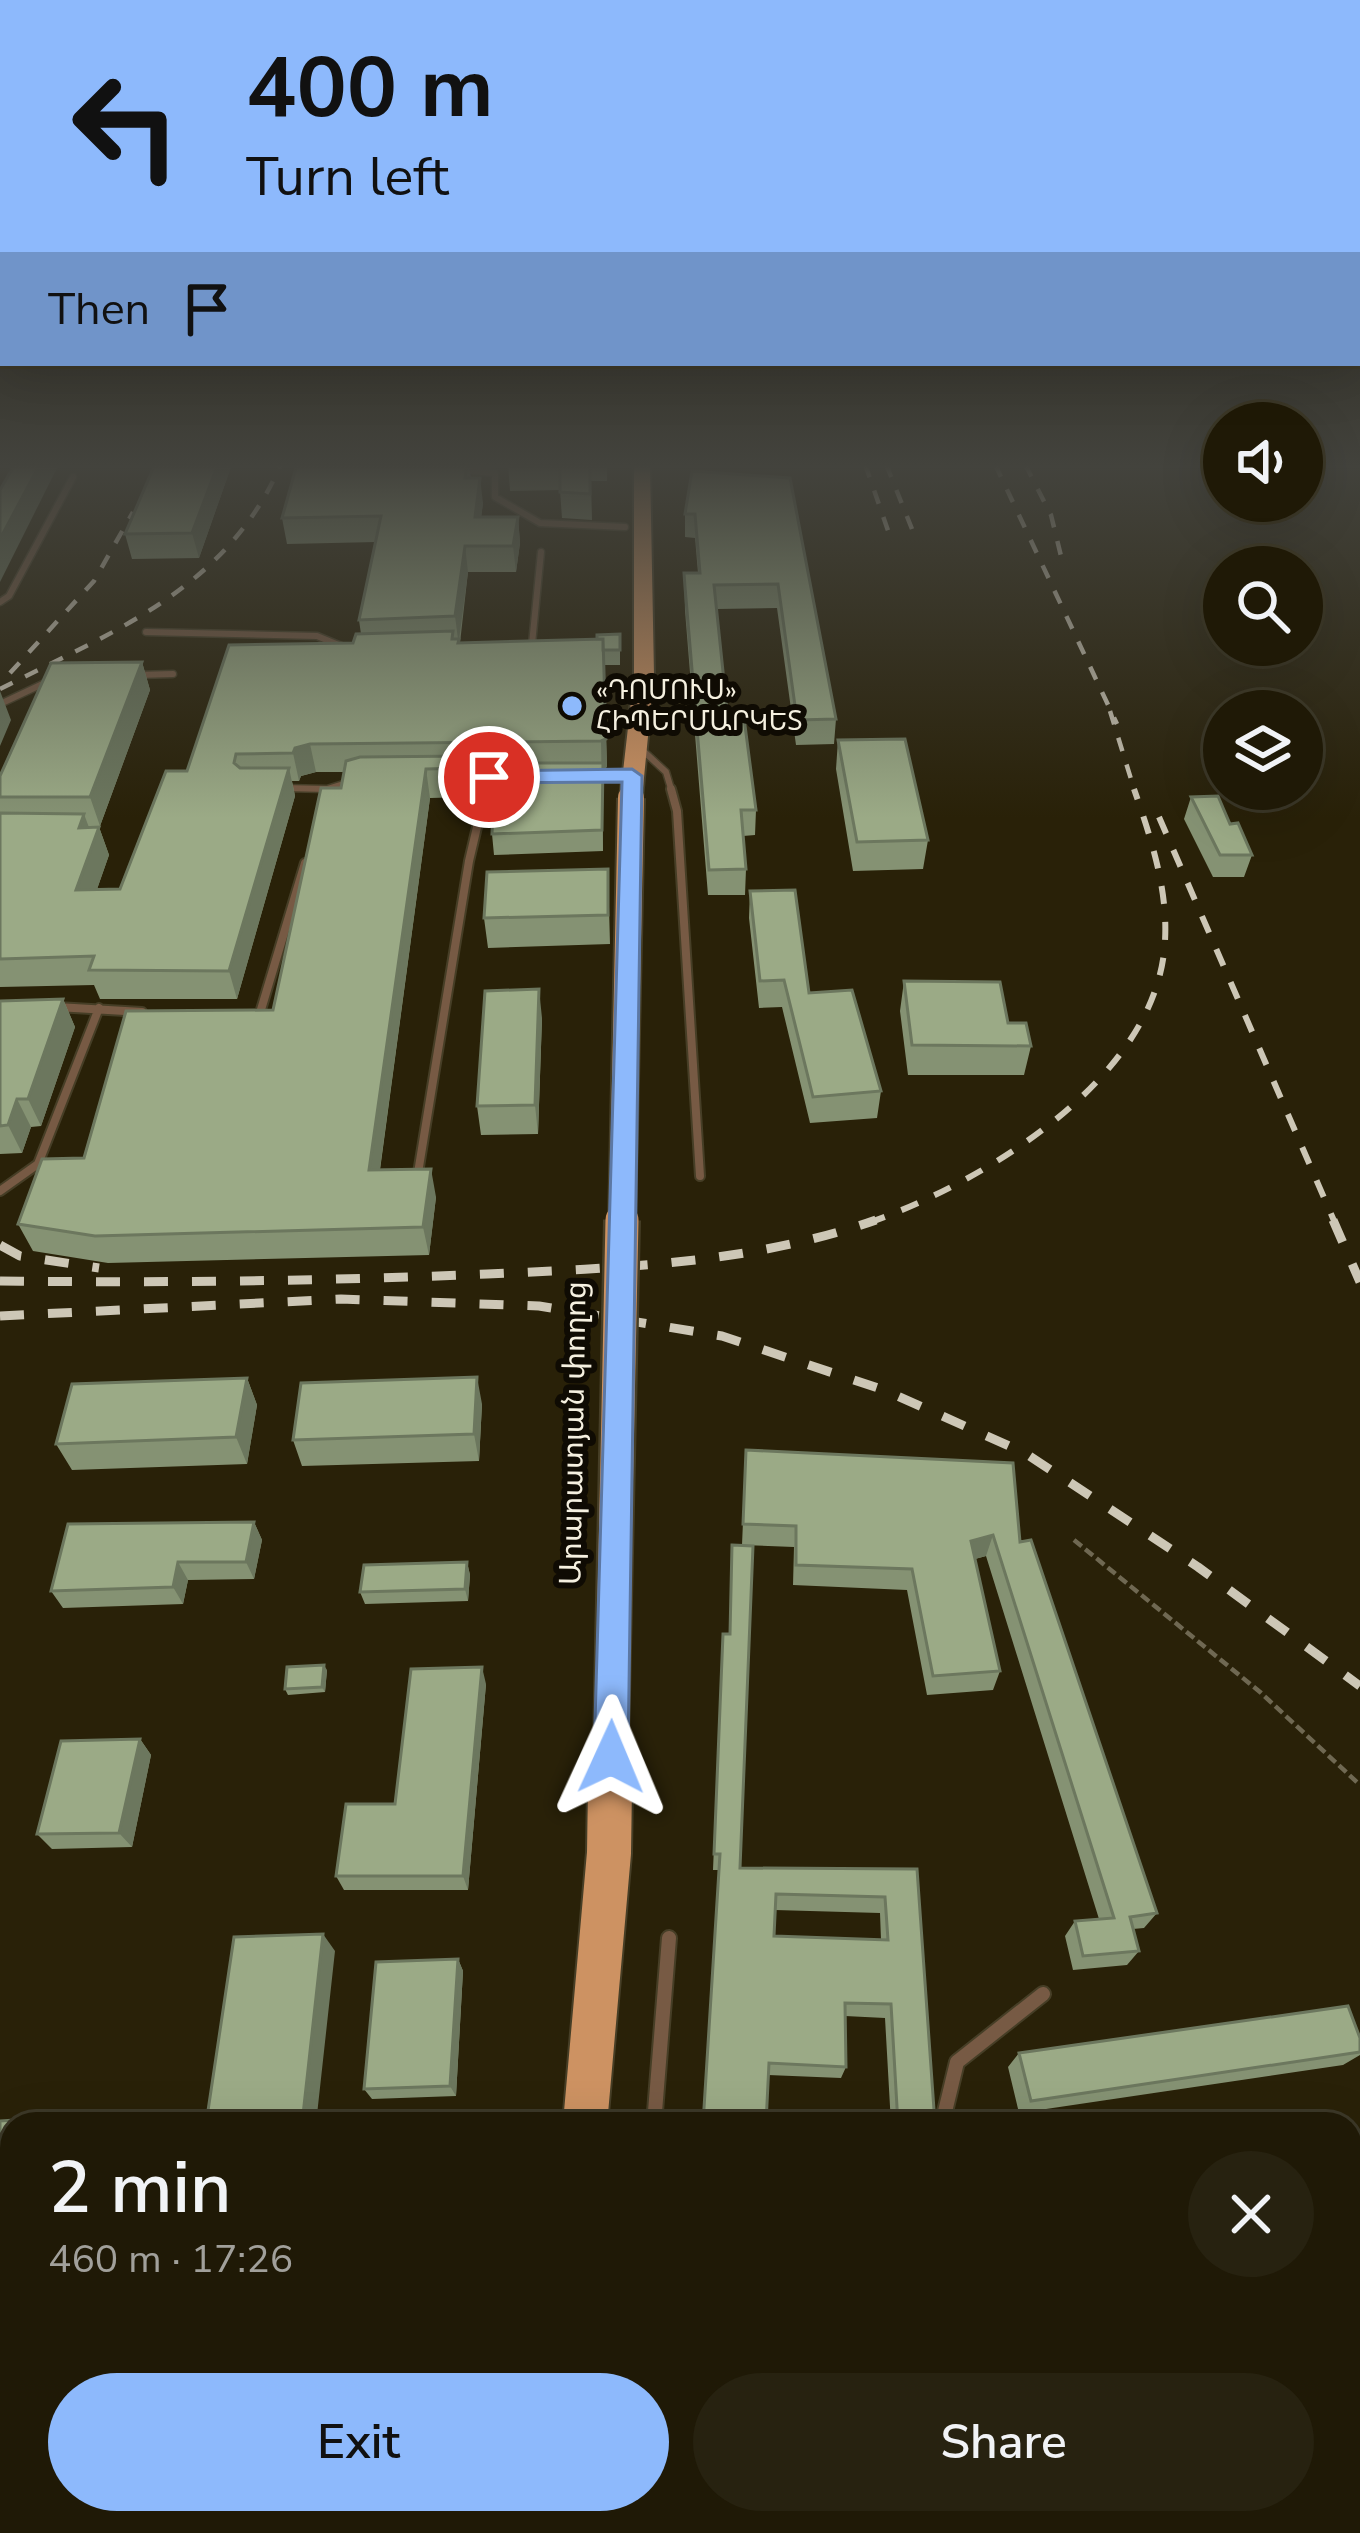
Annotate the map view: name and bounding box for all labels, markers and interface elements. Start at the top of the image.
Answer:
text: 400 m [246,31,494,146]
icon: left [48,48,204,204]
text: Turn left [246,140,449,214]
icon: arrive [174,276,240,342]
text: Then [48,279,150,340]
map controls [1203,402,1323,810]
button: sound [1203,402,1323,522]
button: search [1203,546,1323,666]
place label: «ԴՈՄՈՒՍ» ՀԻՊԵՐՄԱՐԿԵՏ [596,672,803,740]
button: layers [1203,690,1323,810]
marker: «ԴՈՄՈՒՍ» ՀԻՊԵՐՄԱՐԿԵՏ [559,693,585,719]
pin [438,726,540,828]
icon: arrive [456,744,522,810]
street label: Արարատյան փողոց [550,1281,597,1585]
position arrow [548,1694,674,1820]
text: 2 min [48,2139,231,2237]
button: close [1188,2151,1314,2277]
text: 460 m · 17:26 [48,2233,293,2286]
button: Exit [48,2373,669,2511]
button: Share [693,2373,1314,2511]

